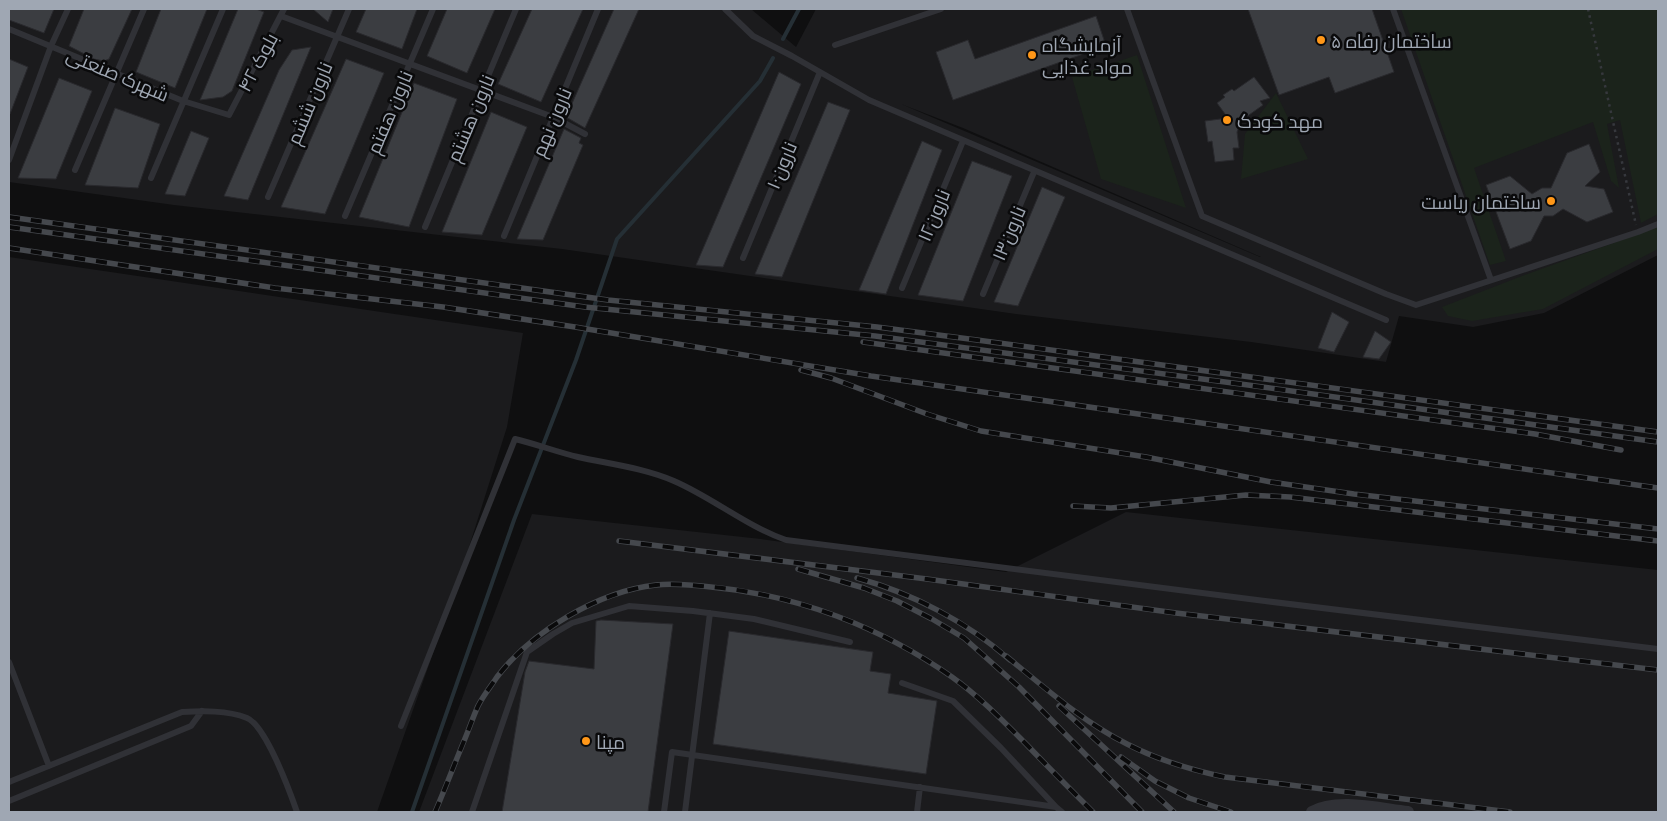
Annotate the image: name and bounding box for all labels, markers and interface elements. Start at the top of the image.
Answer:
street label: بلوک ۴۲ [232,28,283,96]
place label: ۵ ساختمان رفاه [1331,29,1452,53]
place label: آزمایشگاه مواد غذایی [1042,33,1132,79]
marker: ۵ ساختمان رفاه [1315,34,1327,46]
street label: شهرک صنعتی [63,42,173,107]
marker: آزمایشگاه مواد غذایی [1026,49,1038,61]
street label: نارون ششم [281,58,339,149]
street label: نارون هفتم [361,67,420,158]
street label: نارون هشتم [441,71,501,166]
street label: نارون نهم [526,84,579,161]
place label: مهد کودک [1237,109,1323,133]
marker: مهد کودک [1221,114,1233,126]
street label: نارون۱۰ [761,138,802,193]
street label: نارون۱۲ [912,185,955,245]
place label: ساختمان ریاست [1421,190,1541,214]
marker: ساختمان ریاست [1545,195,1557,207]
street label: نارون۱۳ [986,202,1031,264]
place label: مپنا [596,730,625,754]
marker: مپنا [580,735,592,747]

